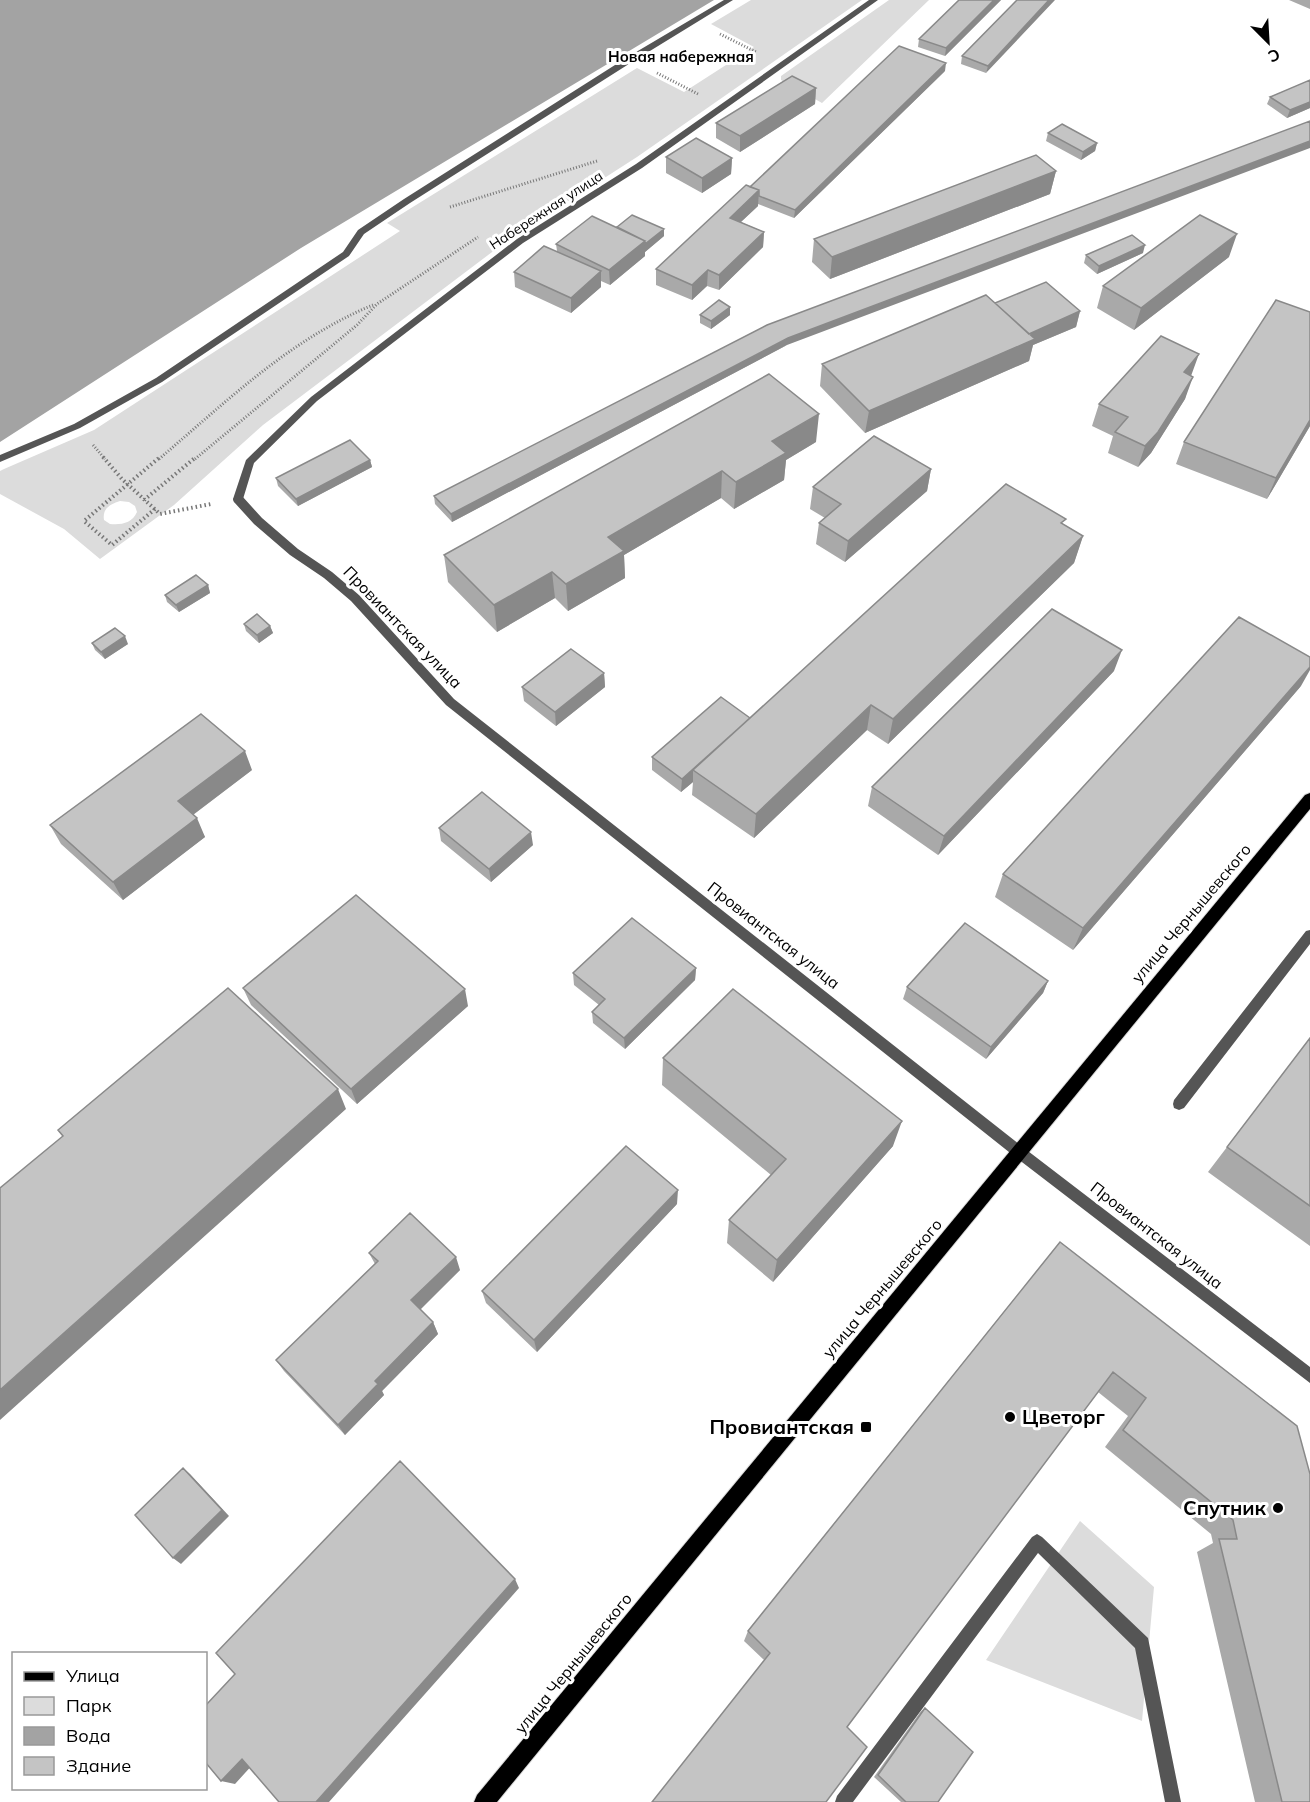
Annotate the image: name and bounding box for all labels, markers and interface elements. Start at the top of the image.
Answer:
north arrow [1238,12,1298,72]
text: С [1265,44,1283,67]
district label: Новая набережная [608,47,754,66]
street label: Набережная улица [486,167,606,253]
street label: Провиантская улица [339,562,467,692]
street label: улица Чернышевского [1127,839,1255,987]
street label: Провиантская улица [704,877,844,993]
street label: Провиантская улица [1087,1177,1227,1293]
street label: улица Чернышевского [818,1214,946,1362]
place label: Цветорг [1022,1404,1105,1429]
marker: Цветорг [1003,1410,1017,1424]
place label: Провиантская [709,1414,854,1439]
marker: Провиантская [859,1420,873,1434]
place label: Спутник [1183,1495,1267,1520]
marker: Спутник [1271,1501,1285,1515]
street label: улица Чернышевского [510,1589,636,1737]
legend [12,1652,207,1790]
text: Улица [65,1664,120,1687]
text: Парк [66,1694,112,1717]
text: Вода [66,1724,111,1747]
text: Здание [66,1754,131,1777]

